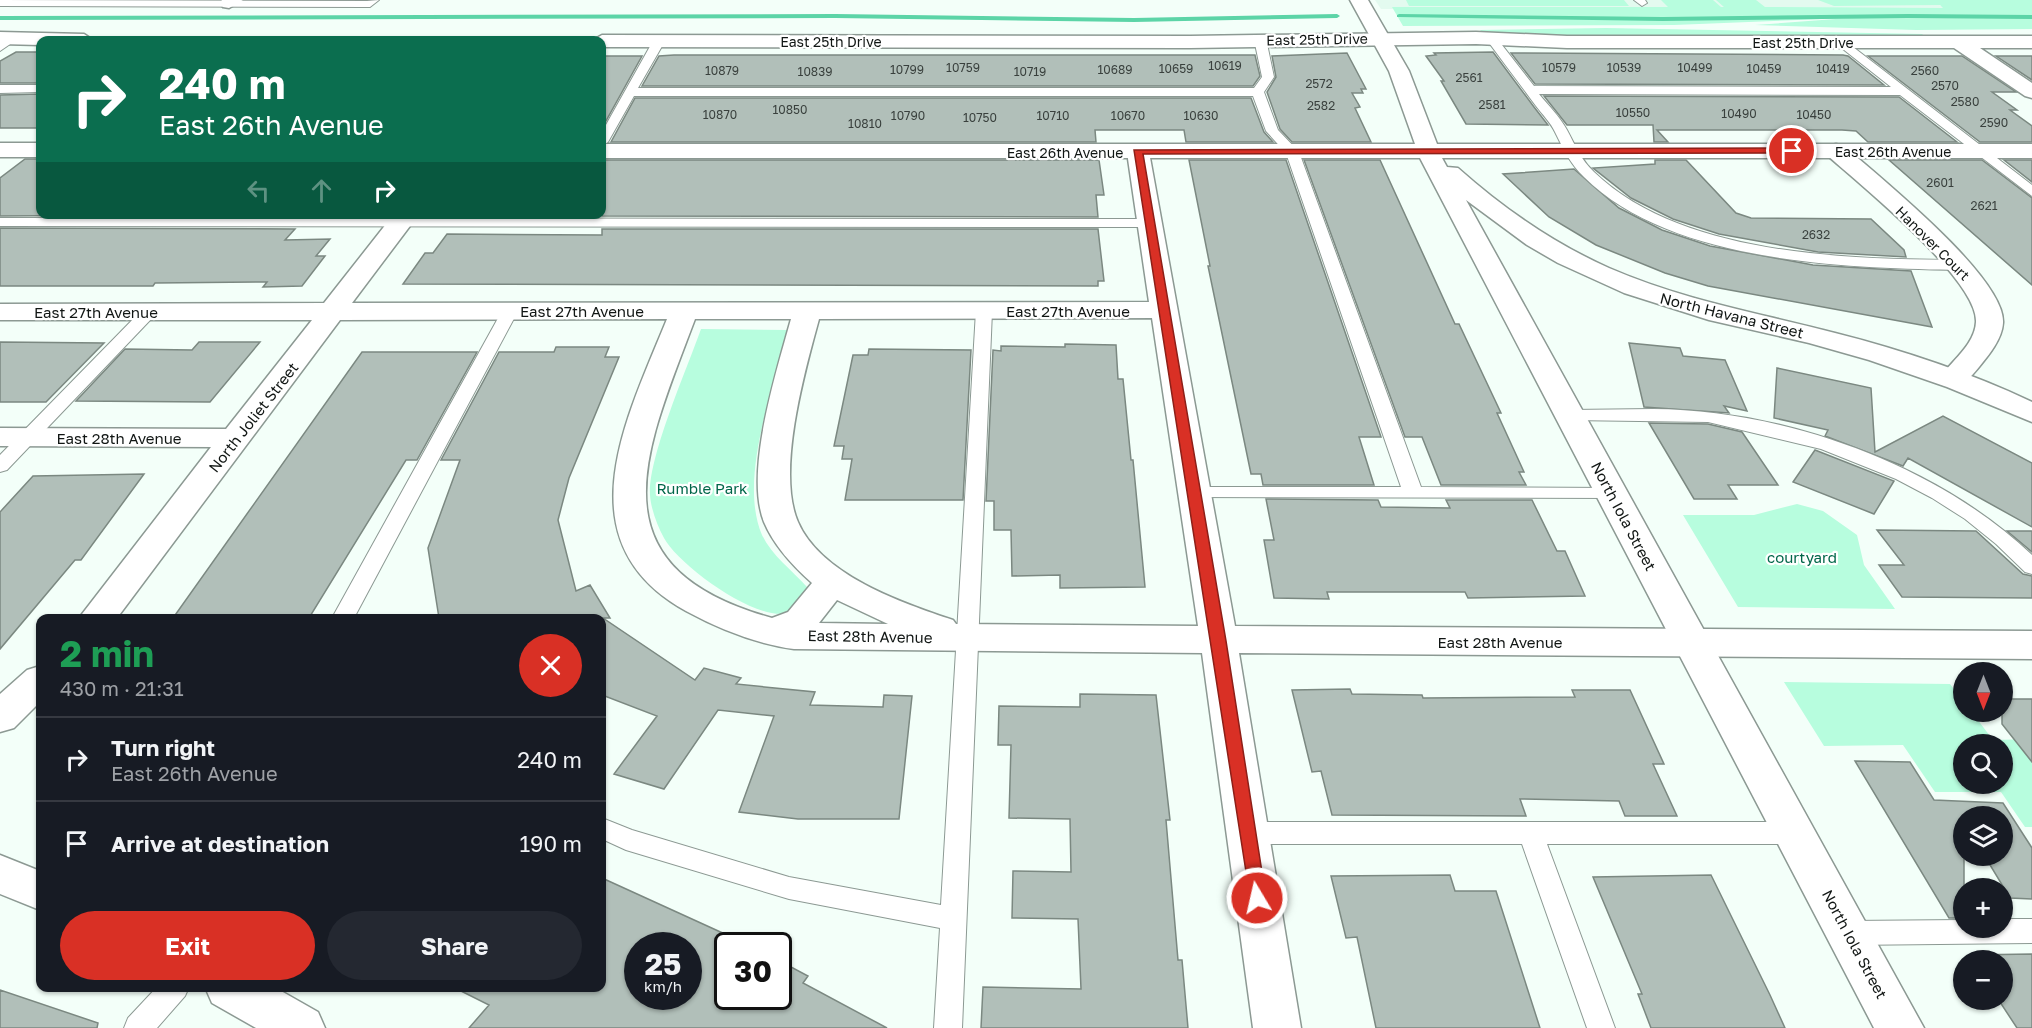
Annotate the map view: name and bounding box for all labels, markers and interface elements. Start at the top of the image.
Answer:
street label: East 25th Drive [1266,30,1368,48]
street label: East 25th Drive [780,33,882,50]
street label: East 25th Drive [1752,34,1854,51]
text: 240 m [159,58,285,108]
house number: 10619 [1208,58,1242,73]
icon: right [60,60,138,138]
house number: 10759 [946,60,980,75]
house number: 10579 [1542,60,1576,75]
house number: 10539 [1607,60,1641,75]
house number: 10499 [1677,60,1713,75]
house number: 10659 [1159,61,1193,76]
house number: 10459 [1747,61,1781,76]
house number: 10419 [1816,61,1850,76]
house number: 10799 [890,62,924,77]
house number: 10689 [1097,62,1133,77]
house number: 10879 [705,63,739,78]
house number: 2560 [1911,63,1939,78]
house number: 10839 [798,64,832,79]
house number: 10719 [1014,64,1046,79]
house number: 2561 [1455,70,1483,85]
house number: 2572 [1305,76,1333,91]
house number: 2570 [1931,78,1959,93]
house number: 2580 [1951,94,1979,109]
house number: 2581 [1478,97,1506,112]
house number: 2582 [1307,98,1335,113]
house number: 10850 [773,102,807,117]
house number: 10550 [1616,105,1650,120]
house number: 10490 [1721,106,1757,121]
house number: 10870 [703,107,737,122]
house number: 10450 [1797,107,1831,122]
house number: 10790 [891,108,925,123]
house number: 10710 [1037,108,1069,123]
house number: 10670 [1111,108,1145,123]
house number: 10630 [1184,108,1218,123]
text: East 26th Avenue [159,109,384,141]
house number: 10750 [963,110,997,125]
house number: 2590 [1980,115,2008,130]
house number: 10810 [848,116,882,131]
pin [1766,125,1817,176]
icon: arrive [1775,134,1808,167]
street label: East 26th Avenue [1835,143,1951,160]
street label: East 26th Avenue [1007,144,1123,161]
icon: left [242,174,275,207]
icon: ahead [305,174,338,207]
icon: right [368,174,401,207]
house number: 2601 [1926,175,1954,190]
house number: 2621 [1970,198,1998,213]
street label: Hanover Court [1892,202,1974,284]
house number: 2632 [1802,227,1830,242]
street label: North Havana Street [1658,288,1806,342]
street label: East 27th Avenue [520,302,644,320]
street label: East 27th Avenue [1006,302,1130,320]
street label: East 27th Avenue [34,303,158,321]
street label: North Joliet Street [204,358,302,476]
street label: East 28th Avenue [57,429,182,447]
street label: North Iola Street [1588,459,1660,573]
park label: Rumble Park [656,479,748,497]
park label: courtyard [1767,548,1837,566]
street label: East 28th Avenue [807,626,933,646]
text: 2 min [60,632,154,675]
street label: East 28th Avenue [1438,633,1563,651]
button: close [519,634,582,697]
north arrow [1953,662,2013,722]
map controls [1953,662,2013,1010]
text: 430 m · 21:31 [60,676,184,700]
text: Turn right [111,734,215,761]
button: search [1953,734,2013,794]
icon: right [60,743,93,776]
text: 240 m [517,746,582,773]
text: East 26th Avenue [111,761,278,785]
button: layers [1953,806,2013,866]
icon: arrive [60,827,93,860]
text: Arrive at destination [111,830,329,857]
text: 190 m [519,830,582,857]
position arrow [1225,866,1289,930]
button: + [1953,878,2013,938]
street label: North Iola Street [1819,887,1891,1001]
button: Exit [60,911,315,980]
button: Share [327,911,582,980]
speed limit sign: 30 [714,932,792,1010]
text: 25 [645,946,681,982]
button: − [1953,950,2013,1010]
text: km/h [644,977,682,995]

